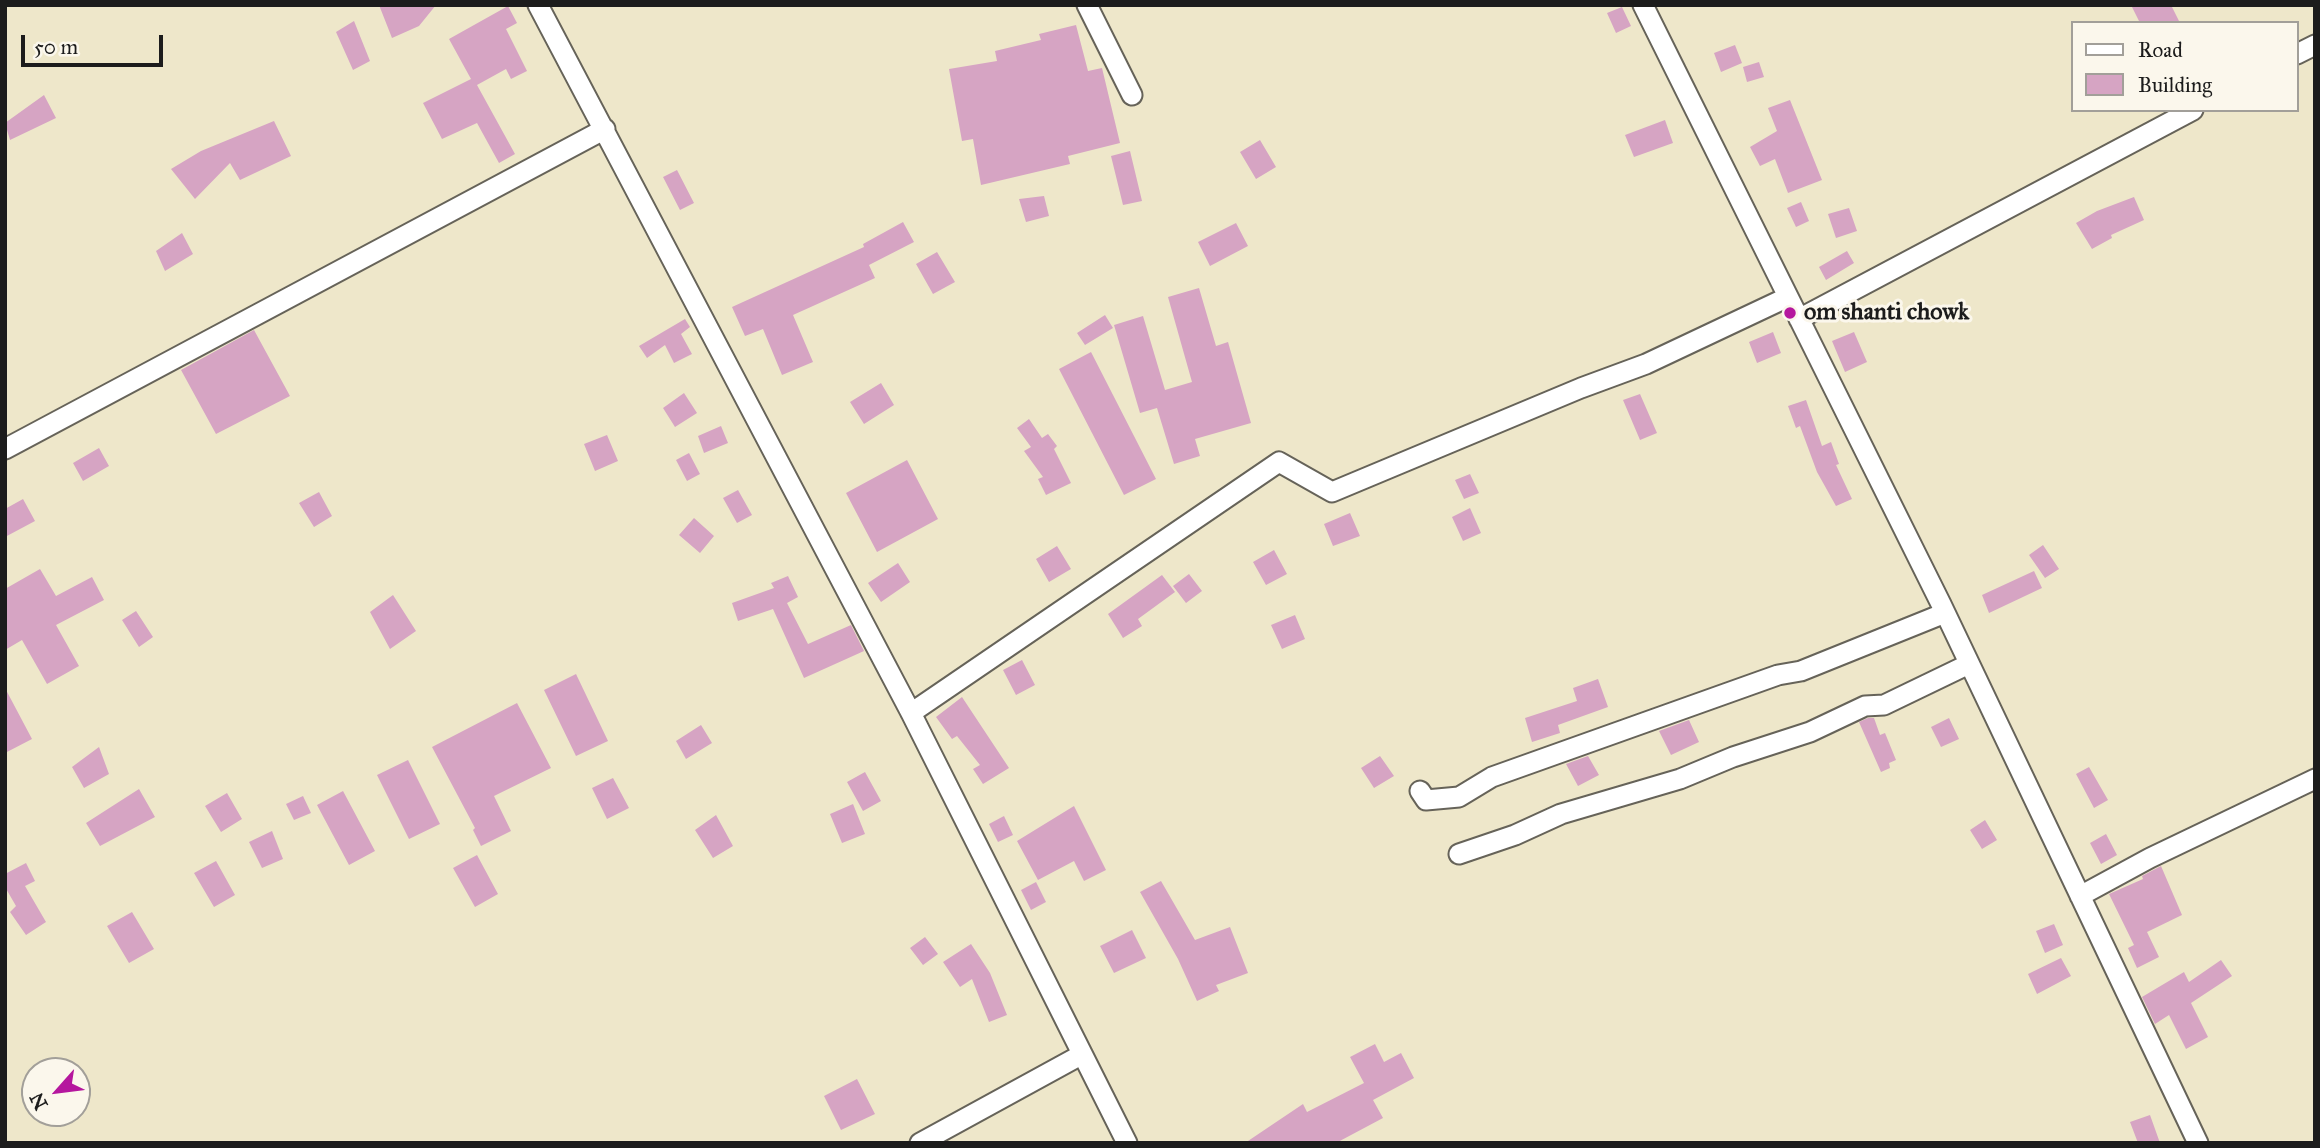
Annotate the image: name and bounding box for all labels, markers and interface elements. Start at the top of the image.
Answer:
scale bar [24,21,166,65]
legend [2072,21,2299,112]
text: 50 m [34,34,78,60]
text: Road [2138,37,2183,63]
text: Building [2138,72,2212,98]
place label: om shanti chowk [1804,299,1969,327]
marker: om shanti chowk [1782,305,1798,321]
north arrow [21,1057,91,1127]
text: N [25,1089,53,1114]

